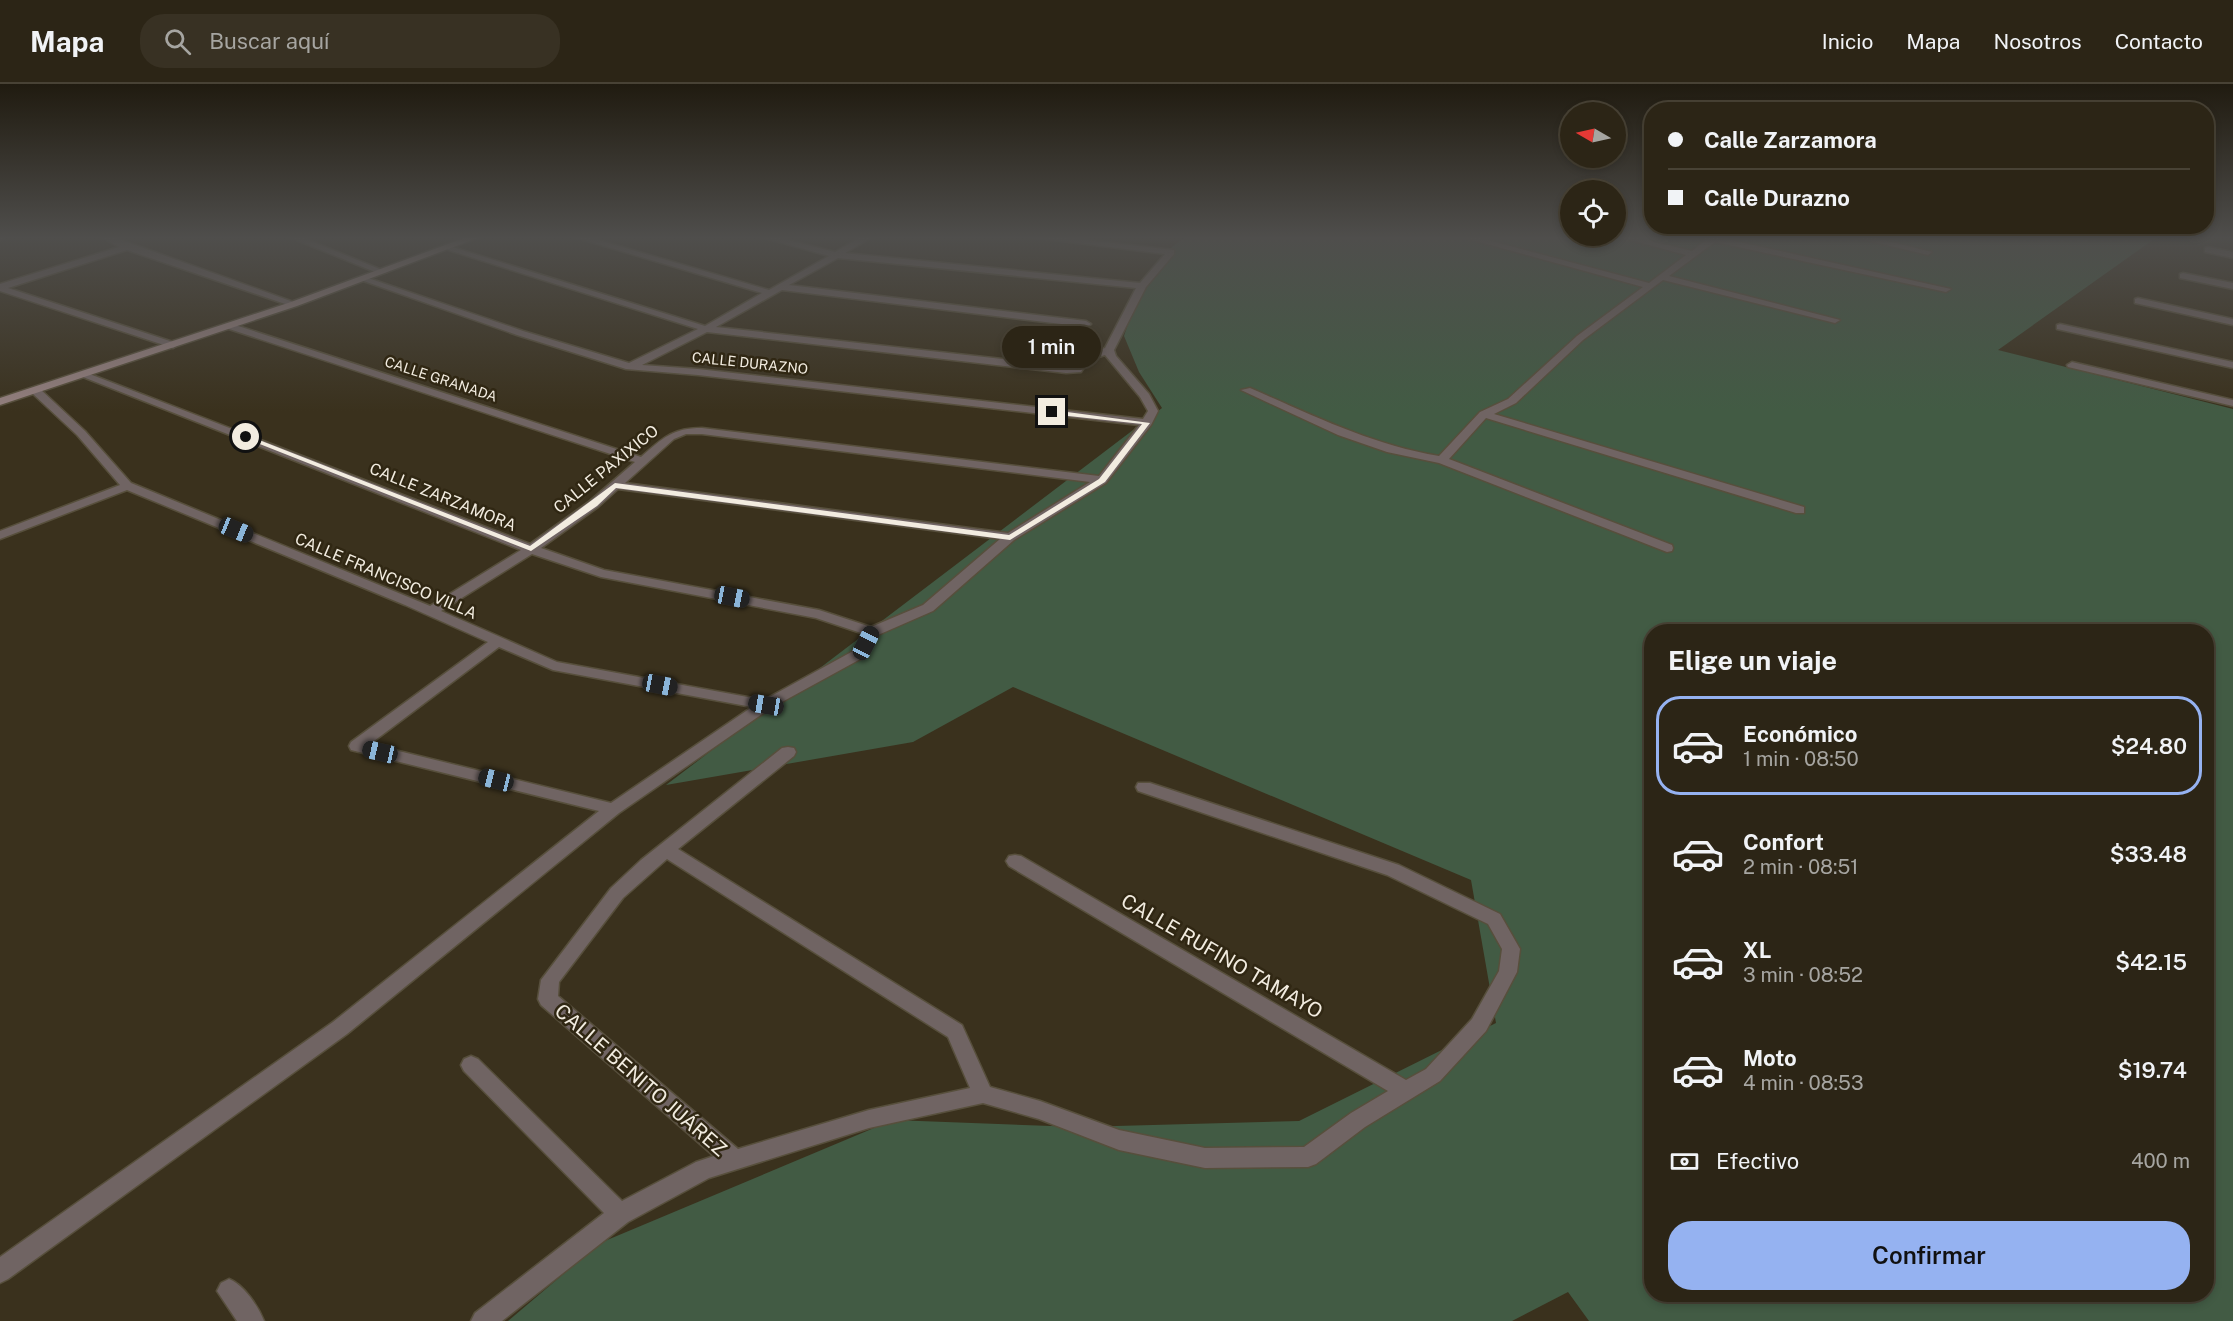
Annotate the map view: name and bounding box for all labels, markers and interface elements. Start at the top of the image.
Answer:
search box [140,14,560,68]
text: Mapa [30,25,104,58]
icon: search [161,25,194,58]
text: Buscar aquí [209,28,329,54]
text: Inicio [1822,29,1873,54]
text: Mapa [1906,29,1960,54]
text: Nosotros [1993,29,2082,54]
text: Contacto [2115,29,2203,54]
north arrow [1560,102,1626,168]
map controls [1560,102,1626,246]
text: Calle Zarzamora [1704,127,1877,153]
button: locate [1560,180,1626,246]
text: Calle Durazno [1704,185,1850,211]
callout: 1 min [1002,325,1102,367]
text: 1 min [1028,335,1075,359]
street label: CALLE DURAZNO [691,349,809,377]
street label: CALLE GRANADA [383,353,499,405]
route end [1038,398,1065,425]
street label: CALLE PAXIXICO [550,421,662,517]
route start [232,423,259,450]
street label: CALLE ZARZAMORA [367,459,519,535]
car [216,515,256,545]
street label: CALLE FRANCISCO VILLA [292,529,480,623]
car [713,585,751,609]
car [850,623,882,663]
text: Elige un viaje [1668,644,1837,676]
car [641,673,679,697]
car [747,693,785,717]
icon: car [1671,719,1725,773]
text: Económico [1743,721,1858,747]
text: $24.80 [2111,733,2187,759]
car [360,739,400,765]
text: 1 min · 08:50 [1743,747,1859,771]
car [476,767,516,793]
icon: car [1671,827,1725,881]
text: Confort [1743,829,1824,855]
text: $33.48 [2110,841,2187,867]
text: 2 min · 08:51 [1743,855,1858,879]
street label: CALLE RUFINO TAMAYO [1117,889,1327,1023]
icon: car [1671,935,1725,989]
text: XL [1743,937,1771,963]
text: $42.15 [2115,949,2187,975]
text: 3 min · 08:52 [1743,963,1863,987]
street label: CALLE BENITO JUÁREZ [550,998,733,1161]
icon: car [1671,1043,1725,1097]
text: Moto [1743,1045,1797,1071]
text: $19.74 [2118,1057,2187,1083]
text: 4 min · 08:53 [1743,1071,1864,1095]
icon: cash [1668,1145,1701,1178]
text: Efectivo [1716,1148,1799,1174]
text: 400 m [2131,1149,2190,1173]
button: Confirmar [1668,1221,2190,1290]

